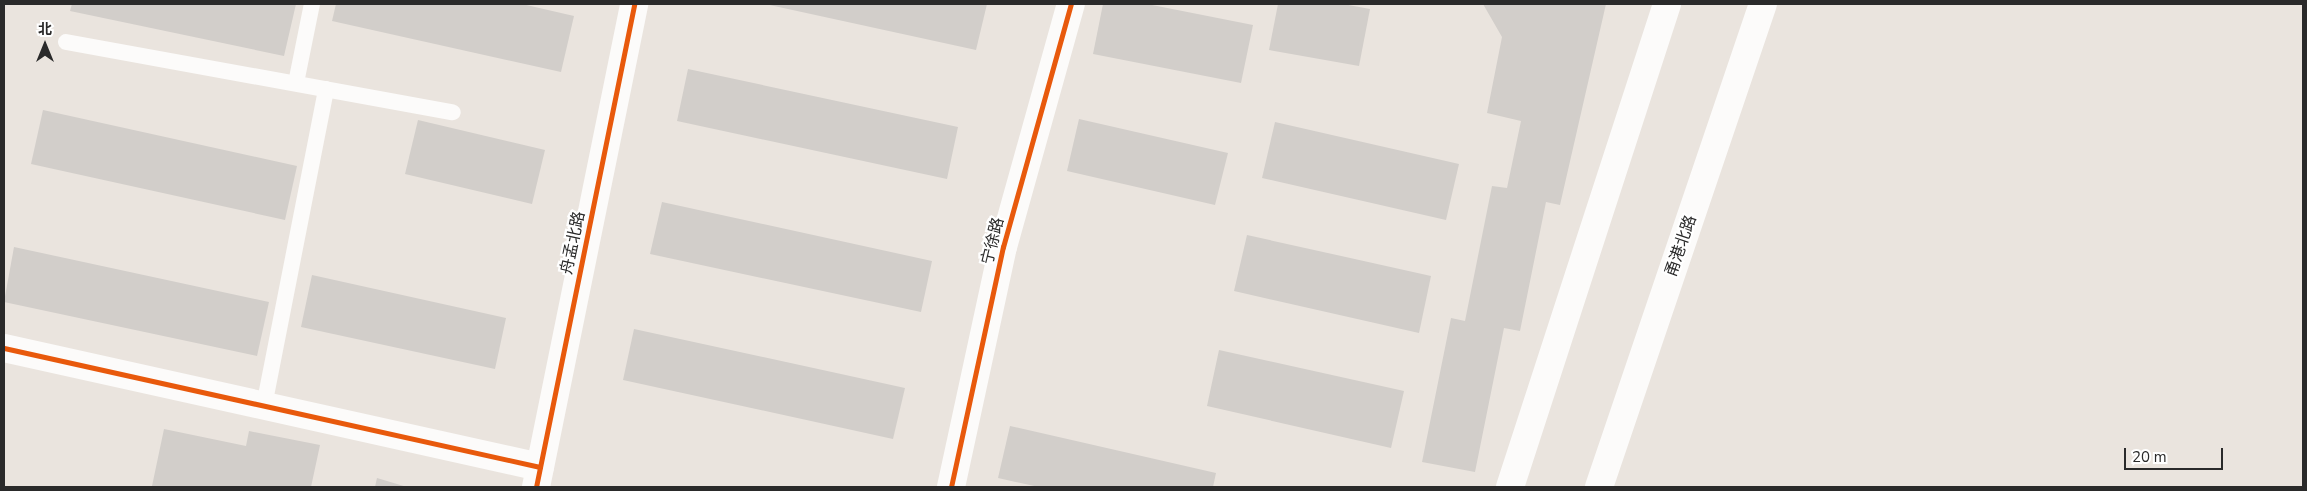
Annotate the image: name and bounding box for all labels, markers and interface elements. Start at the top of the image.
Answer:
north arrow [20,20,70,70]
text: 北 [38,20,52,39]
street label: 舟孟北路 [557,210,589,276]
street label: 甬港北路 [1662,213,1700,279]
street label: 宁徐路 [978,215,1008,267]
scale bar [2127,438,2226,470]
text: 20 m [2132,447,2167,467]

